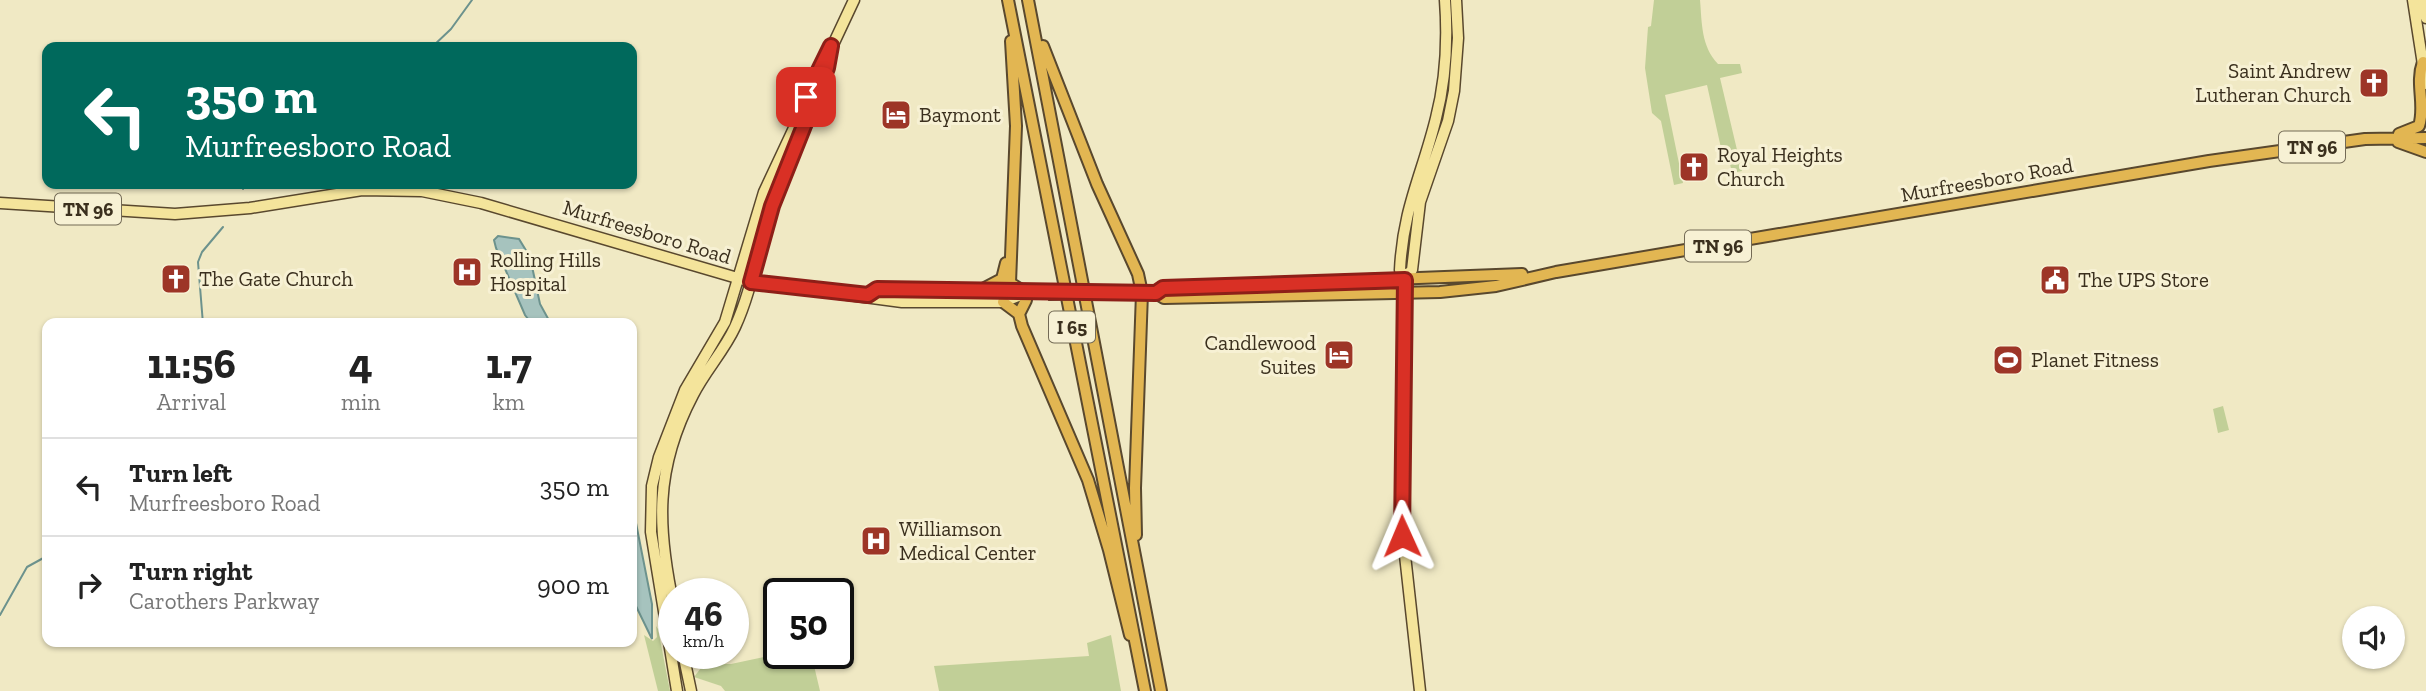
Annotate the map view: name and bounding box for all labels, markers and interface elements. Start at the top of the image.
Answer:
place label: Saint Andrew Lutheran Church [2195,58,2351,107]
church icon: Saint Andrew Lutheran Church [2357,66,2391,100]
text: 350 m [185,67,317,126]
pin [776,67,836,127]
icon: left [70,70,161,161]
icon: arrive [787,78,825,116]
hotel icon: Baymont [879,98,913,132]
place label: Baymont [919,102,1001,127]
text: Murfreesboro Road [185,127,451,165]
road number: TN 96 [2279,132,2345,162]
place label: Royal Heights Church [1717,142,1843,191]
church icon: Royal Heights Church [1677,150,1711,184]
street label: Murfreesboro Road [1899,152,2076,207]
road number: TN 96 [55,194,121,224]
street label: Murfreesboro Road [560,194,735,269]
road number: TN 96 [1685,230,1751,262]
place label: Rolling Hills Hospital [490,247,601,296]
hospital icon: Rolling Hills Hospital [450,255,484,289]
church icon: The Gate Church [159,262,193,296]
public building icon: The UPS Store [2038,263,2072,297]
place label: The Gate Church [199,266,353,291]
place label: The UPS Store [2078,267,2209,292]
road number: I 65 [1049,312,1095,342]
place label: Candlewood Suites [1205,330,1316,379]
text: 11:56 [147,338,236,389]
text: 4 [349,338,373,389]
text: 1.7 [486,338,532,389]
hotel icon: Candlewood Suites [1322,338,1356,372]
sports icon: Planet Fitness [1991,343,2025,377]
place label: Planet Fitness [2031,347,2159,372]
text: Arrival [157,388,226,416]
text: min [341,388,381,416]
text: km [493,388,525,416]
text: Turn left [129,457,232,489]
icon: left [70,468,108,506]
text: 350 m [540,471,609,503]
text: Murfreesboro Road [129,489,320,517]
position arrow [1365,499,1439,573]
place label: Williamson Medical Center [899,516,1036,565]
hospital icon: Williamson Medical Center [859,524,893,558]
text: Turn right [129,555,252,587]
icon: right [70,566,108,604]
text: 900 m [537,569,609,601]
speed limit sign: 50 [763,578,854,669]
text: Carothers Parkway [129,587,319,615]
text: 46 [684,593,723,635]
map controls [2342,606,2405,669]
button: sound [2342,606,2405,669]
text: km/h [683,630,724,652]

